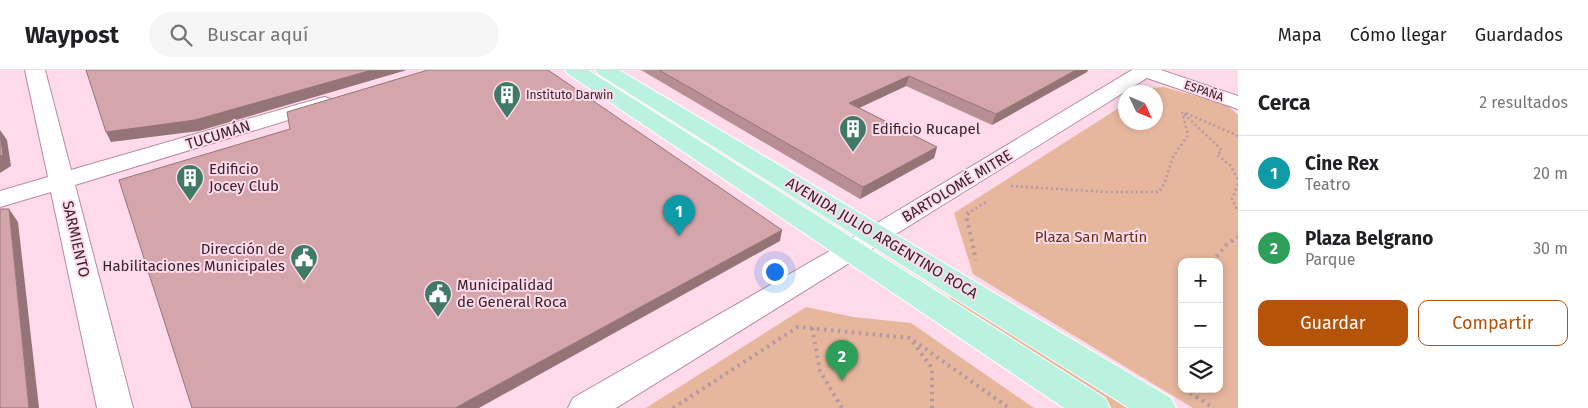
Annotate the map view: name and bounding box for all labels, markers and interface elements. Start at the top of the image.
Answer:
search box [149,12,499,57]
text: Waypost [25,21,119,49]
icon: search [167,21,195,49]
text: Buscar aquí [207,23,308,46]
text: Mapa [1278,24,1322,46]
text: Cómo llegar [1350,24,1447,46]
text: Guardados [1475,24,1563,46]
street label: ESPAÑA [1182,77,1226,104]
building icon: Instituto Darwin [492,80,522,119]
north arrow [1118,85,1163,130]
place label: Instituto Darwin [526,88,613,102]
text: Cerca [1258,90,1310,116]
text: 2 resultados [1479,93,1568,112]
building icon: Edificio Rucapel [838,114,868,153]
street label: TUCUMÁN [184,117,252,153]
place label: Edificio Rucapel [872,120,981,138]
street label: BARTOLOMÉ MITRE [898,146,1016,226]
text: Cine Rex [1305,152,1379,175]
place label: Edificio Jocey Club [209,160,279,195]
building icon: Edificio Jocey Club [175,163,205,202]
text: 1 [1270,164,1278,183]
text: 20 m [1533,164,1568,183]
street label: AVENIDA JULIO ARGENTINO ROCA [783,173,982,303]
text: Teatro [1305,175,1350,194]
pin: 1 [663,195,695,236]
street label: SARMIENTO [58,199,94,279]
text: Plaza Belgrano [1305,227,1433,250]
park label: Plaza San Martín [1035,228,1147,246]
text: 2 [1270,239,1278,258]
text: 30 m [1533,239,1568,258]
place label: Dirección de Habilitaciones Municipales [102,240,285,275]
public building icon: Dirección de Habilitaciones Municipales [289,243,319,282]
text: Parque [1305,250,1355,269]
map controls [1178,258,1223,393]
button: + [1178,258,1223,303]
your location [762,259,788,285]
place label: Municipalidad de General Roca [457,276,567,311]
public building icon: Municipalidad de General Roca [423,279,453,318]
button: Guardar [1258,300,1408,346]
button: Compartir [1418,300,1568,346]
button: − [1178,303,1223,348]
pin: 2 [826,340,858,381]
button: layers [1178,348,1223,393]

